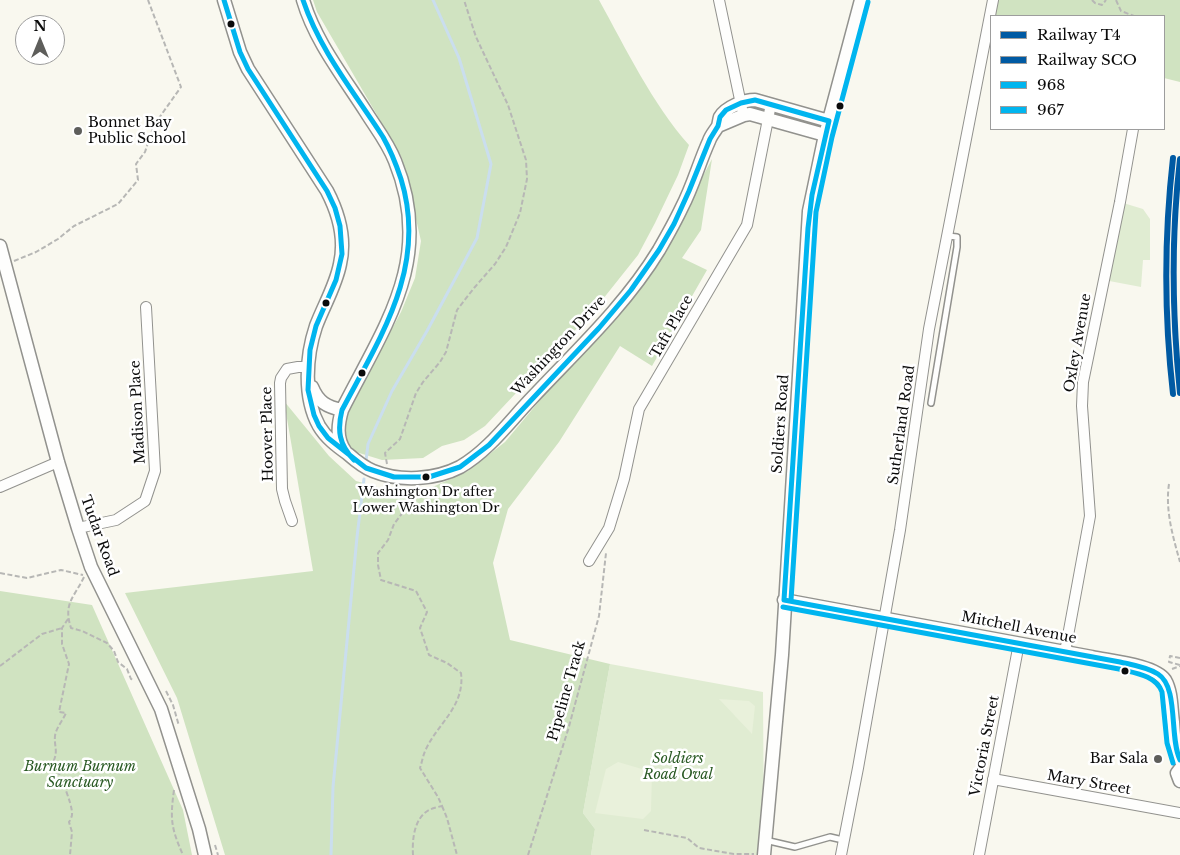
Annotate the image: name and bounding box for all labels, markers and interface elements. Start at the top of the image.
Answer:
north arrow [15,15,65,65]
legend [990,15,1165,130]
text: N [33,17,47,35]
unlabelled marker [226,19,236,29]
text: Railway T4 [1037,25,1121,44]
text: Railway SCO [1037,50,1137,69]
text: 968 [1037,75,1065,94]
text: 967 [1037,100,1064,119]
unlabelled marker [835,101,845,111]
place label: Bonnet Bay Public School [88,115,186,148]
marker: Bonnet Bay Public School [72,125,84,137]
street label: Taft Place [647,292,697,362]
street label: Oxley Avenue [1061,292,1095,394]
street label: Washington Drive [509,293,609,399]
unlabelled marker [321,298,331,308]
street label: Madison Place [127,360,149,464]
street label: Sutherland Road [885,364,919,486]
unlabelled marker [357,368,367,378]
street label: Soldiers Road [769,374,793,474]
street label: Hoover Place [259,386,277,482]
marker: Washington Dr after Lower Washington Dr [421,472,431,482]
place label: Washington Dr after Lower Washington Dr [352,484,500,515]
street label: Tudar Road [77,493,121,579]
street label: Mitchell Avenue [960,609,1078,647]
street label: Pipeline Track [545,639,589,743]
unlabelled marker [1120,666,1130,676]
street label: Victoria Street [967,694,1003,798]
park label: Soldiers Road Oval [643,751,713,784]
place label: Bar Sala [1090,751,1148,767]
marker: Bar Sala [1152,753,1164,765]
park label: Burnum Burnum Sanctuary [24,759,136,792]
street label: Mary Street [1046,767,1132,799]

